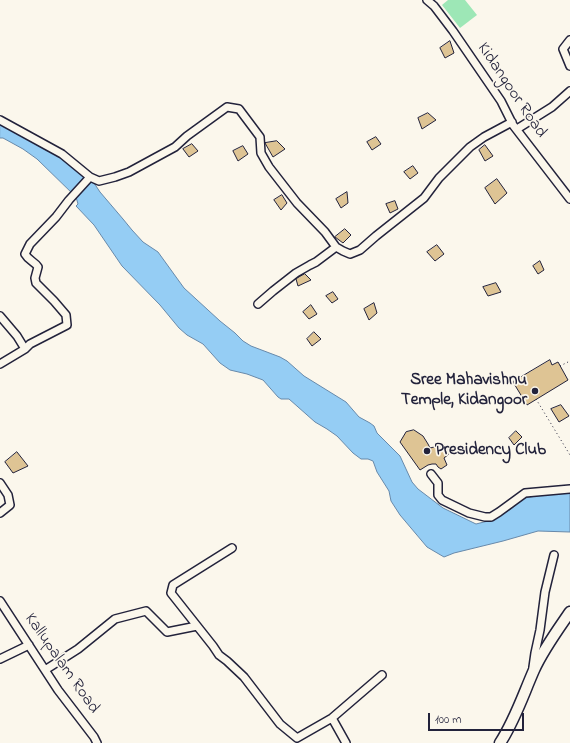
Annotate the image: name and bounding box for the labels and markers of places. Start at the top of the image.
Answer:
place label: Sree Mahavishnu Temple, Kidangoor [401,371,527,411]
marker: Sree Mahavishnu Temple, Kidangoor [530,386,540,396]
place label: Presidency Club [435,441,546,461]
marker: Presidency Club [422,446,432,456]

